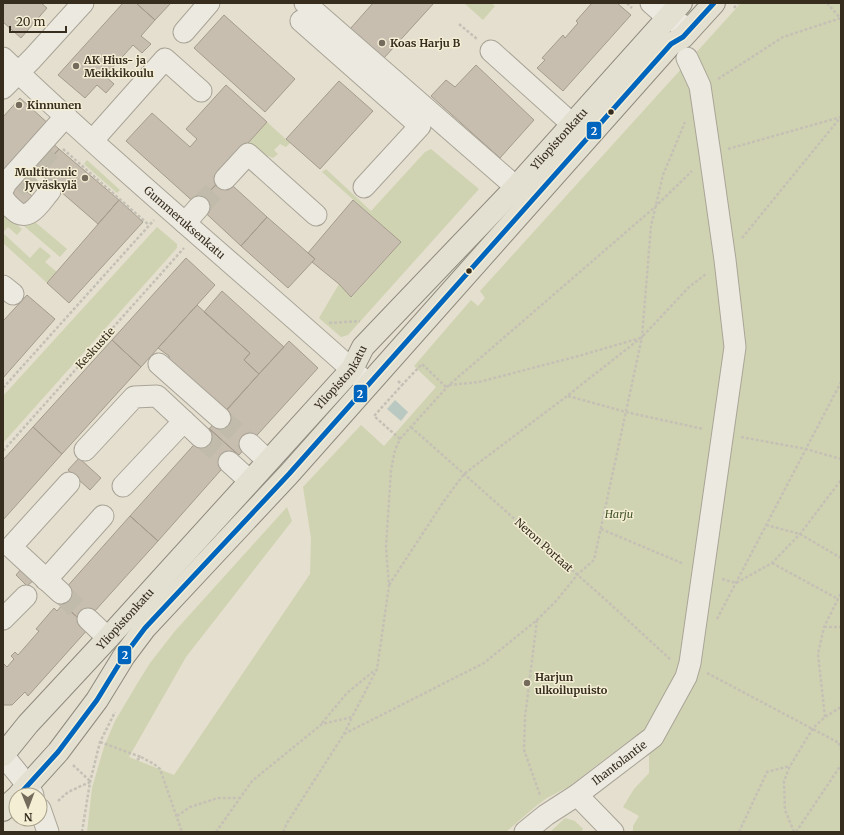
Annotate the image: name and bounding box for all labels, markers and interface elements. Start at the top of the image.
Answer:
scale bar [10,8,66,34]
text: 20 m [16,14,45,29]
place label: Koas Harju B [390,36,461,50]
marker: Koas Harju B [377,38,387,48]
place label: AK Hius- ja Meikkikoulu [83,53,154,80]
marker: AK Hius- ja Meikkikoulu [71,61,81,71]
place label: Kinnunen [27,98,82,112]
marker: Kinnunen [14,100,24,110]
street label: Yliopistonkatu [527,105,590,173]
unlabelled marker [606,107,616,117]
line badge: 2 [586,121,602,140]
text: 2 [591,124,598,138]
place label: Multitronic Jyväskylä [15,165,77,192]
marker: Multitronic Jyväskylä [80,173,90,183]
street label: Gummeruksenkatu [141,183,228,262]
unlabelled marker [464,266,474,276]
street label: Keskustie [73,324,118,372]
street label: Yliopistonkatu [311,343,370,413]
line badge: 2 [353,384,368,403]
text: 2 [357,387,364,401]
park label: Harju [604,507,633,521]
street label: Neron Portaat [512,515,577,575]
street label: Yliopistonkatu [93,585,157,653]
line badge: 2 [117,645,132,665]
text: 2 [122,648,129,662]
place label: Harjun ulkoilupuisto [535,670,608,697]
marker: Harjun ulkoilupuisto [522,678,532,688]
street label: Ihantolantie [589,737,649,788]
north arrow [8,787,48,827]
text: N [23,810,33,824]

